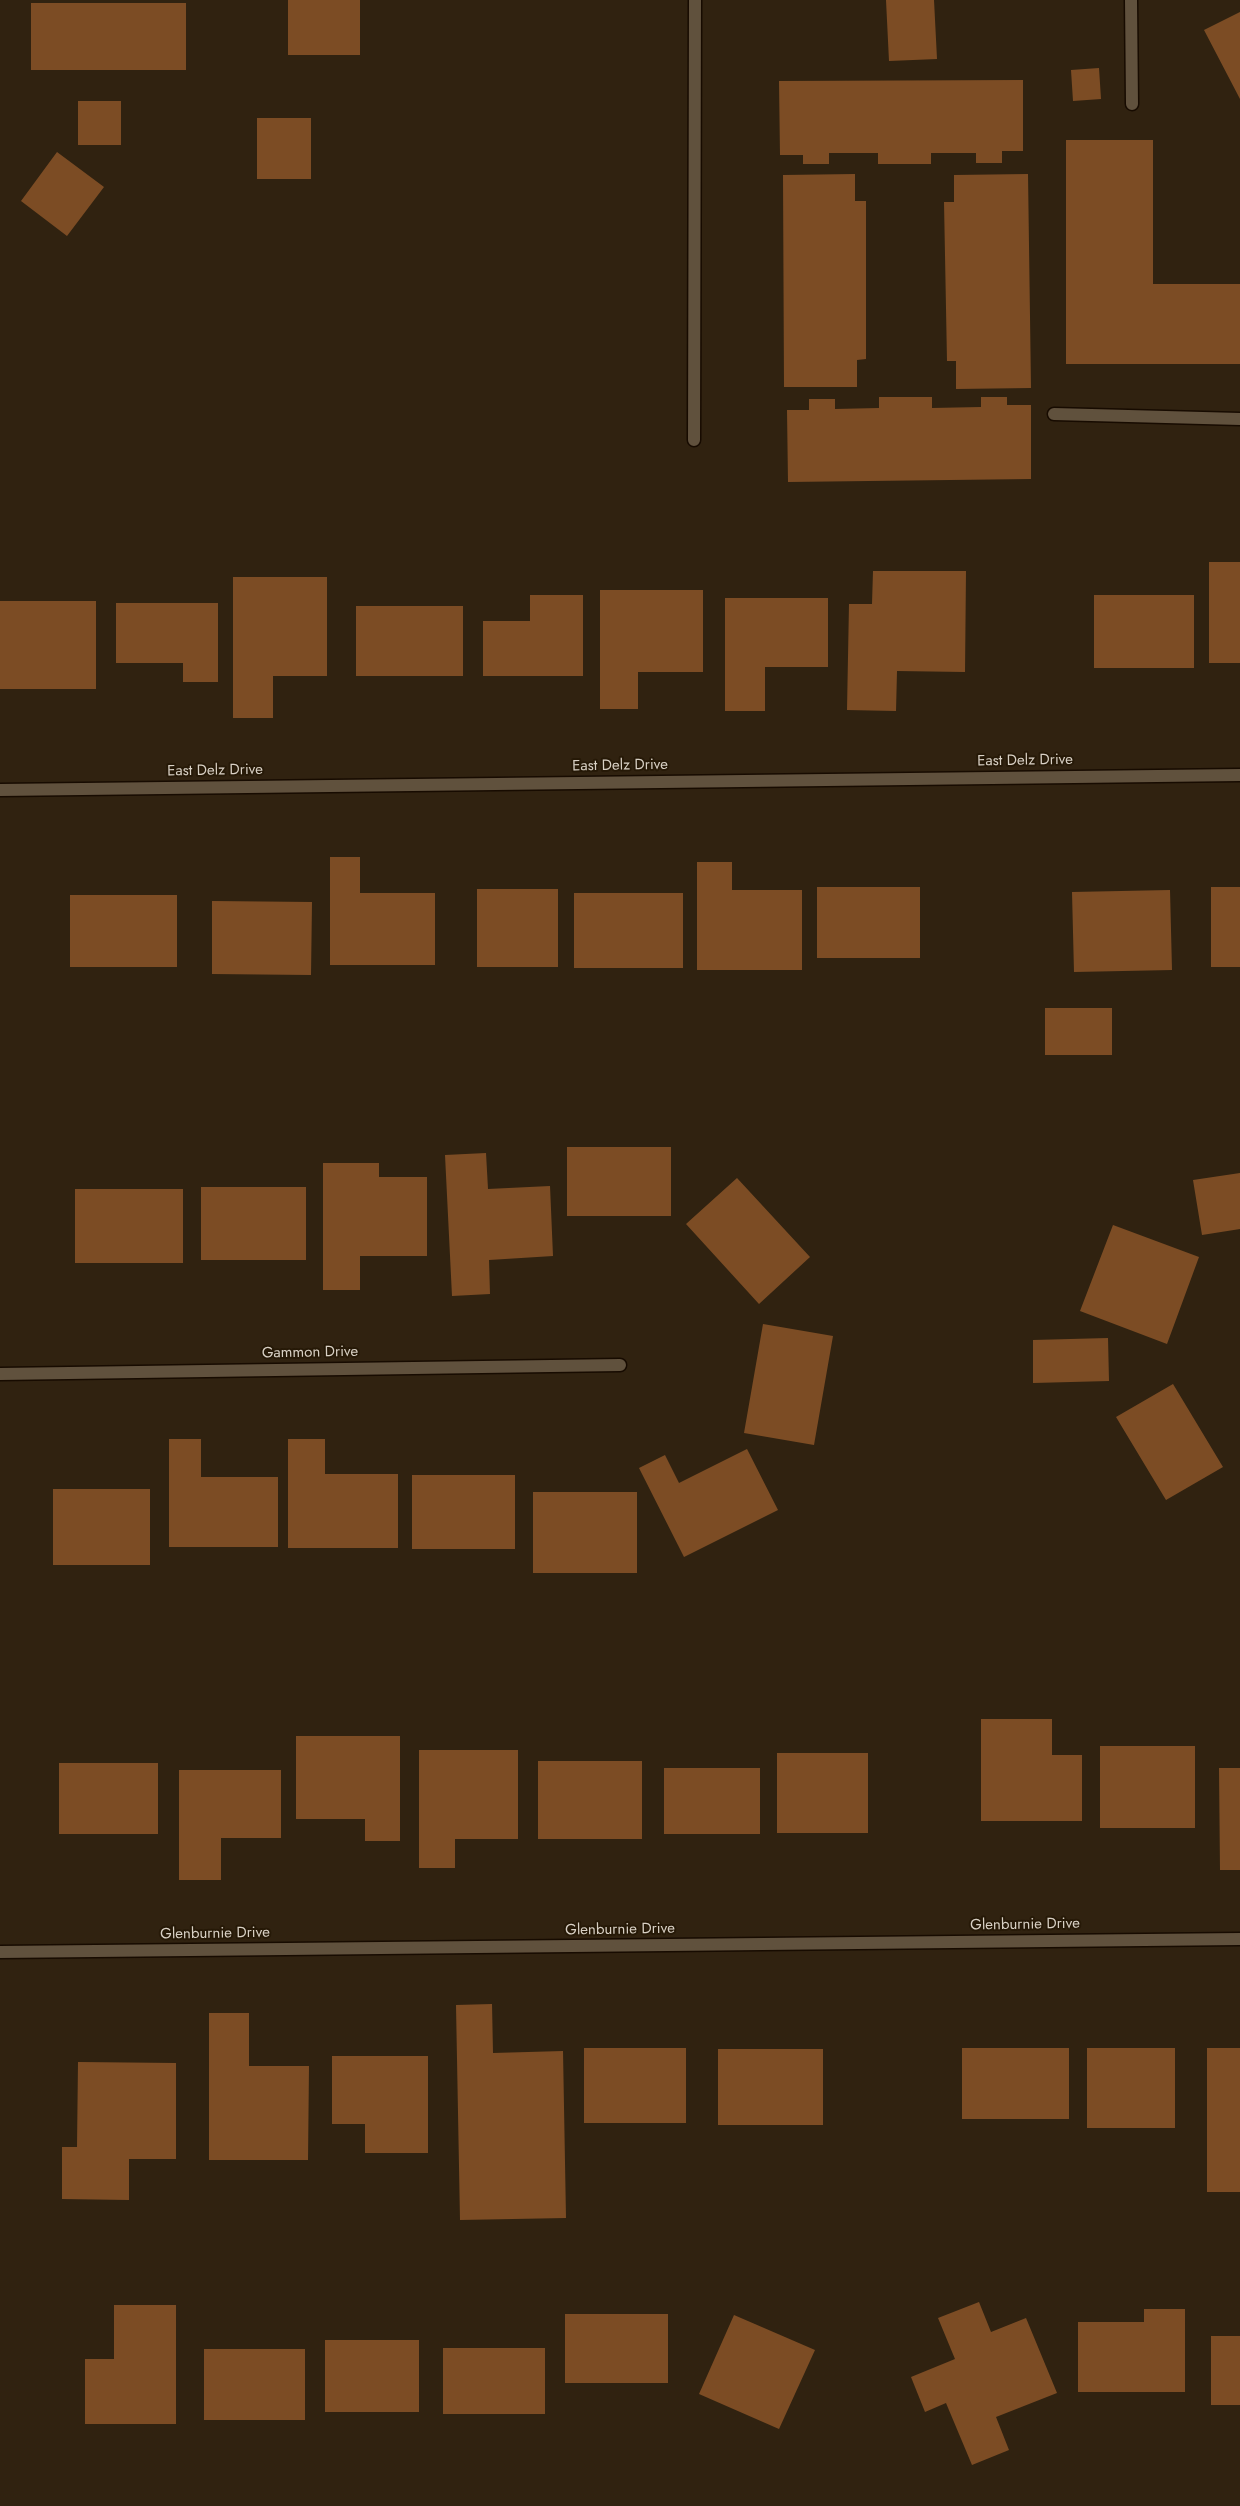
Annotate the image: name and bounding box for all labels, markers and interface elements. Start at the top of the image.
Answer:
street label: East Delz Drive [977,751,1073,771]
street label: East Delz Drive [572,756,668,776]
street label: East Delz Drive [167,761,263,781]
street label: Gammon Drive [262,1343,358,1363]
street label: Glenburnie Drive [970,1915,1080,1935]
street label: Glenburnie Drive [565,1920,675,1940]
street label: Glenburnie Drive [160,1924,270,1944]

